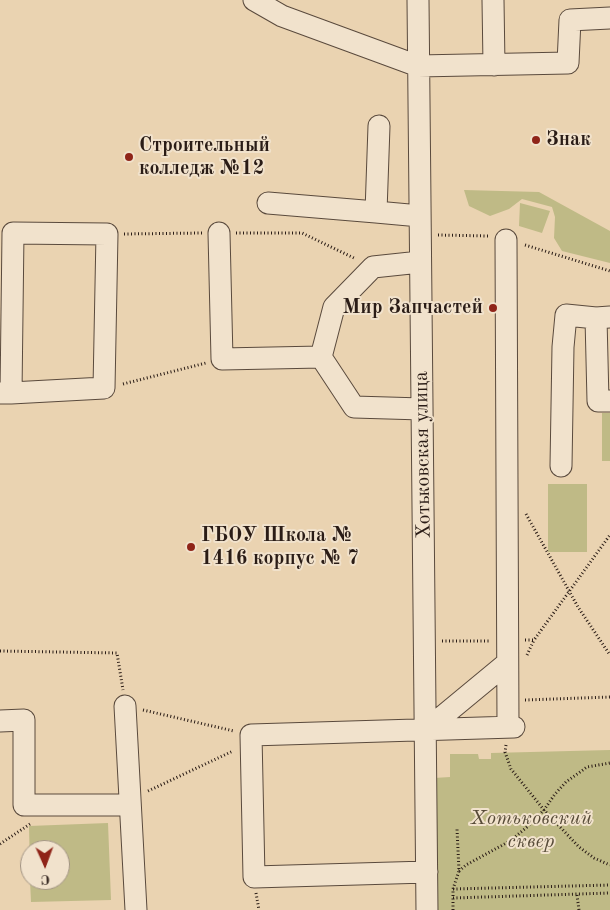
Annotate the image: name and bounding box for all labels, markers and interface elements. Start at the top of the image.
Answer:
place label: Знак [546,128,591,152]
place label: Строительный колледж №12 [139,134,270,181]
marker: Знак [530,134,542,146]
marker: Строительный колледж №12 [123,151,135,163]
place label: Мир Запчастей [343,296,483,320]
marker: Мир Запчастей [487,302,499,314]
street label: Хотьковская улица [410,371,436,539]
place label: ГБОУ Школа № 1416 корпус № 7 [201,524,359,571]
marker: ГБОУ Школа № 1416 корпус № 7 [185,541,197,553]
park label: Хотьковский сквер [470,807,592,854]
north arrow [20,840,70,890]
text: С [41,872,50,886]

